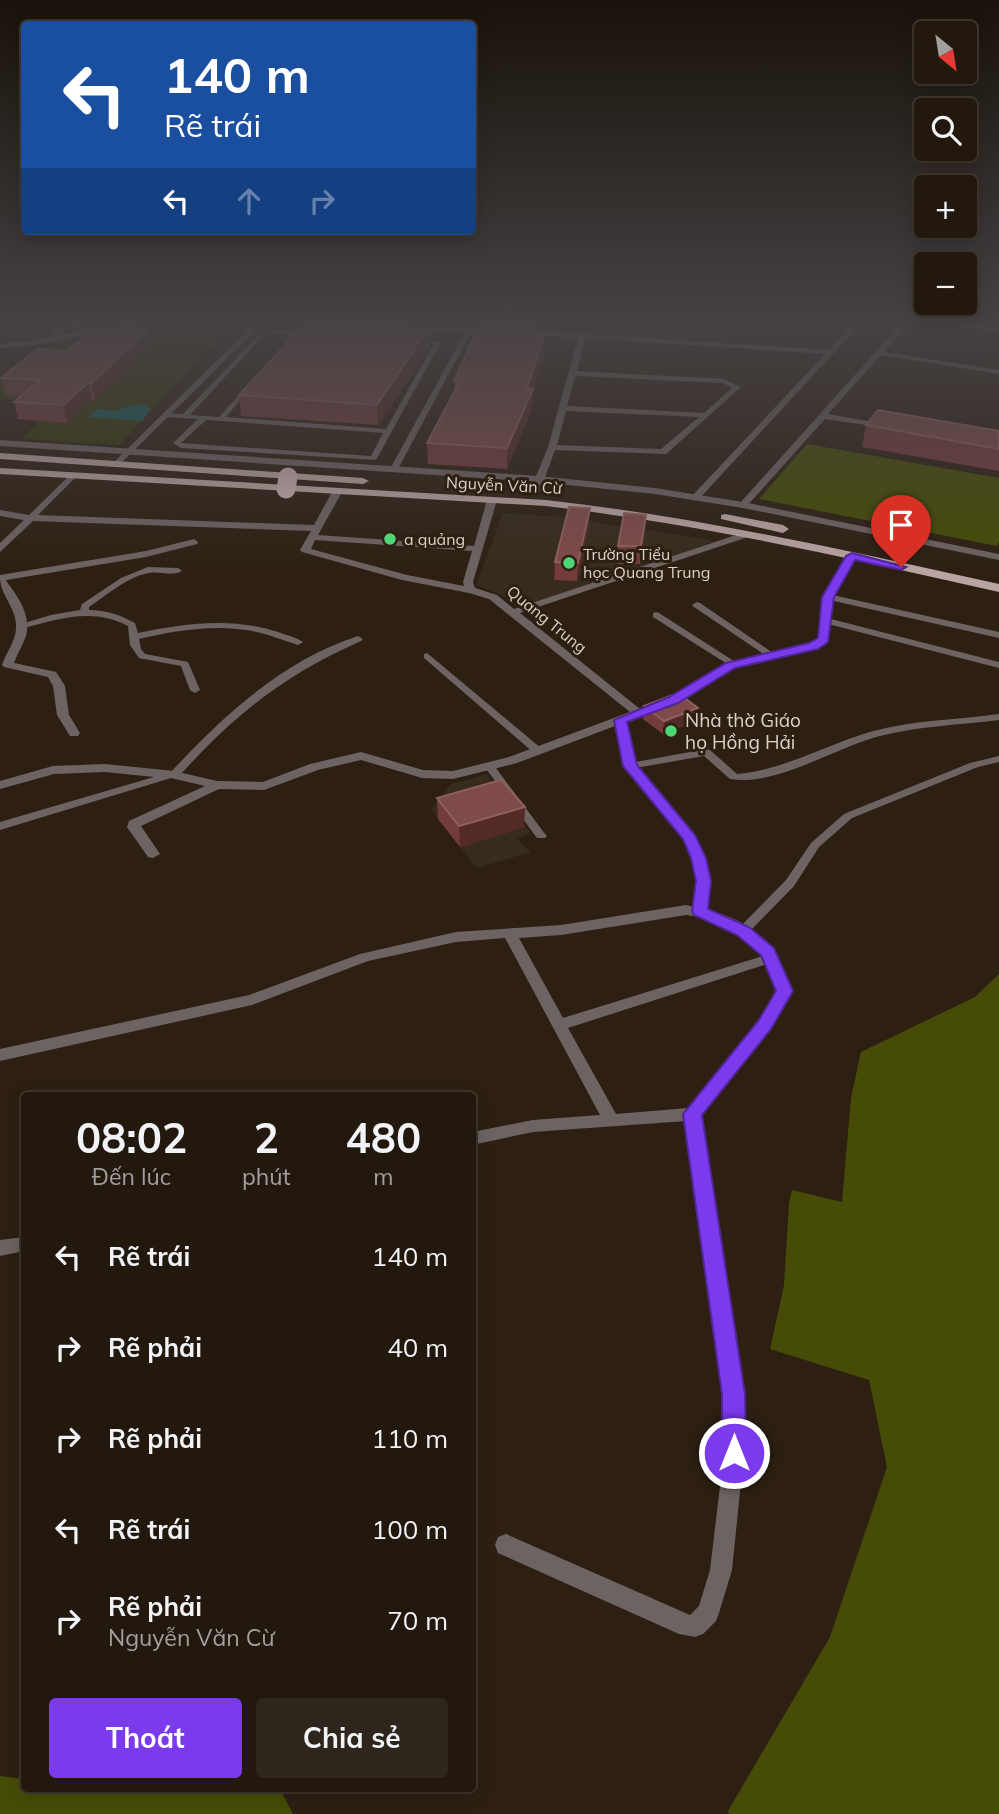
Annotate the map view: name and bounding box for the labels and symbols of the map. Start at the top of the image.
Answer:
north arrow [914,21,976,84]
street label: Nguyễn Văn Cừ [446,472,563,498]
pin [871,495,931,567]
place label: a quảng [404,529,465,549]
marker: a quảng [382,531,398,547]
place label: Trường Tiểu học Quang Trung [583,544,711,582]
marker: Trường Tiểu học Quang Trung [561,555,577,571]
street label: Quang Trung [503,581,591,657]
place label: Nhà thờ Giáo họ Hồng Hải [685,708,801,754]
marker: Nhà thờ Giáo họ Hồng Hải [663,723,679,739]
position arrow [697,1416,771,1490]

